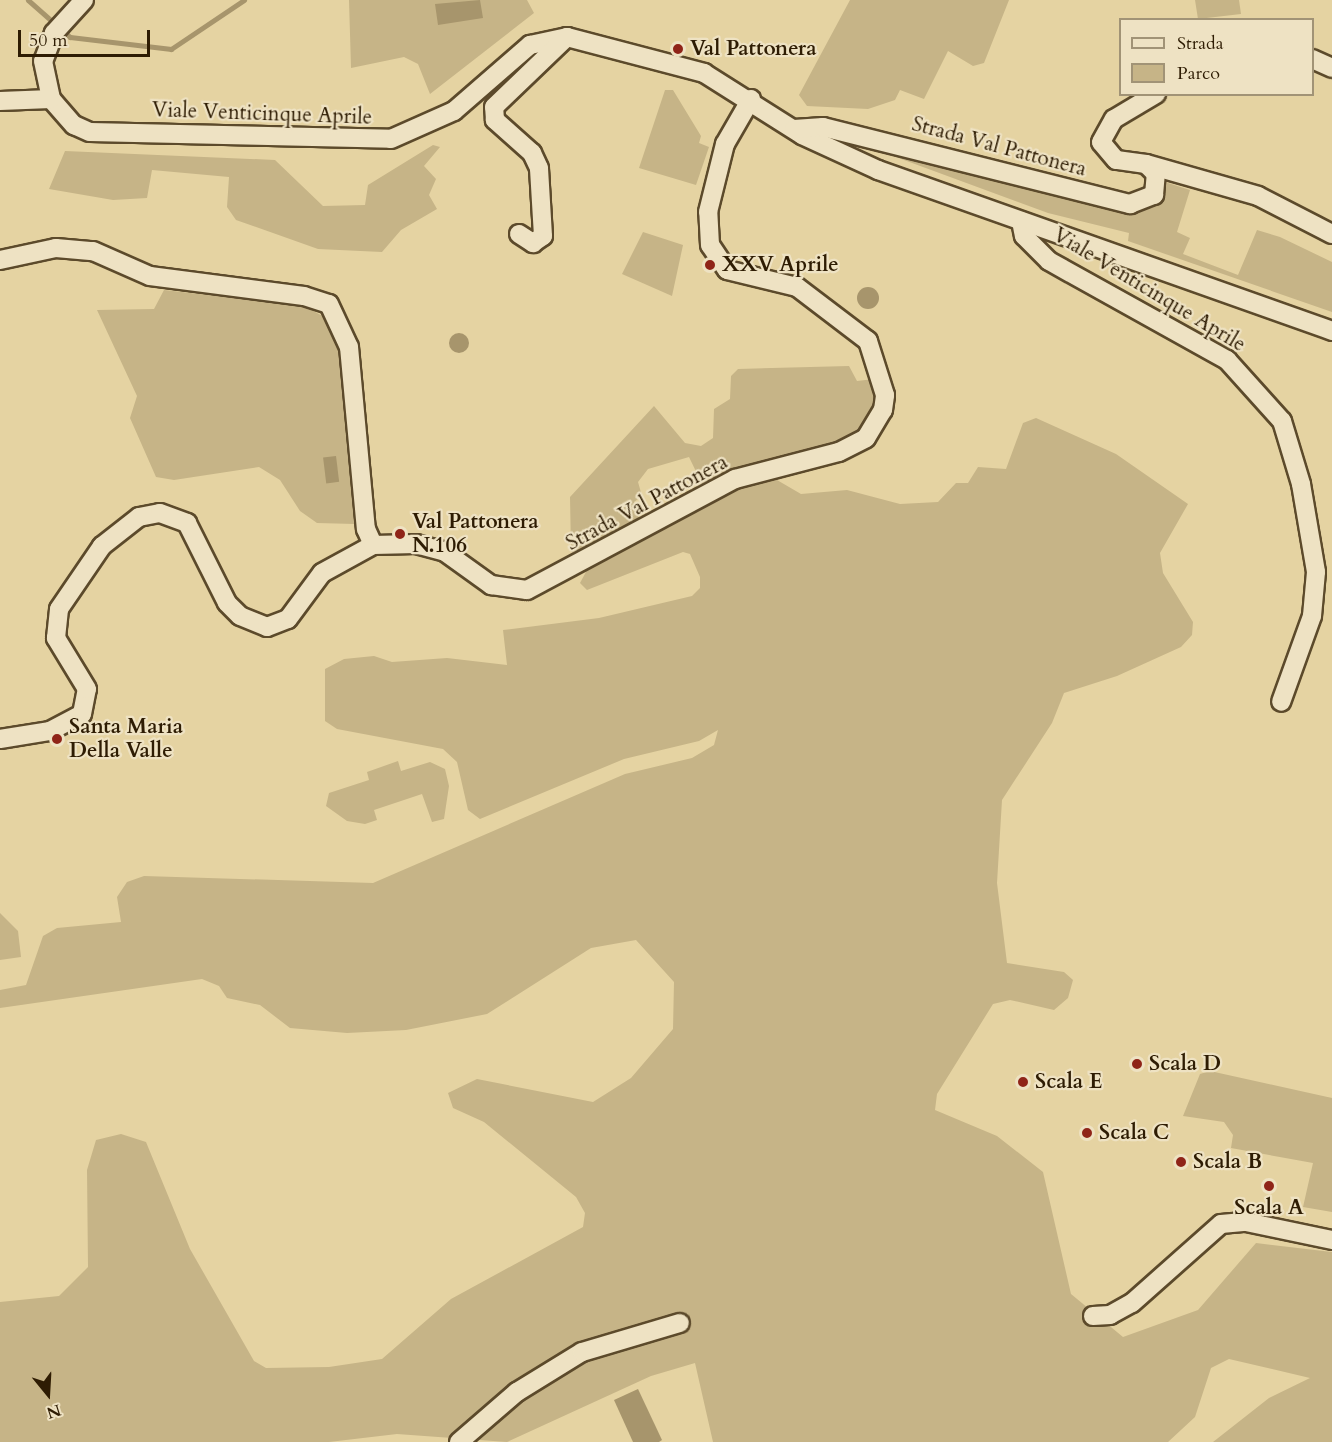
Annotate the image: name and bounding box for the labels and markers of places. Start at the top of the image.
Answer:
place label: Val Pattonera [690,36,817,62]
marker: Val Pattonera [671,42,685,56]
place label: XXV Aprile [722,252,839,278]
marker: XXV Aprile [703,258,717,272]
place label: Val Pattonera N.106 [412,509,539,559]
marker: Val Pattonera N.106 [393,527,407,541]
place label: Santa Maria Della Valle [69,714,183,764]
marker: Santa Maria Della Valle [50,732,64,746]
place label: Scala D [1149,1051,1221,1077]
marker: Scala D [1130,1057,1144,1071]
place label: Scala E [1035,1069,1102,1095]
marker: Scala E [1016,1075,1030,1089]
place label: Scala C [1099,1120,1169,1146]
marker: Scala C [1080,1126,1094,1140]
place label: Scala B [1193,1149,1262,1175]
marker: Scala B [1174,1155,1188,1169]
marker: Scala A [1262,1179,1276,1193]
place label: Scala A [1234,1195,1304,1221]

